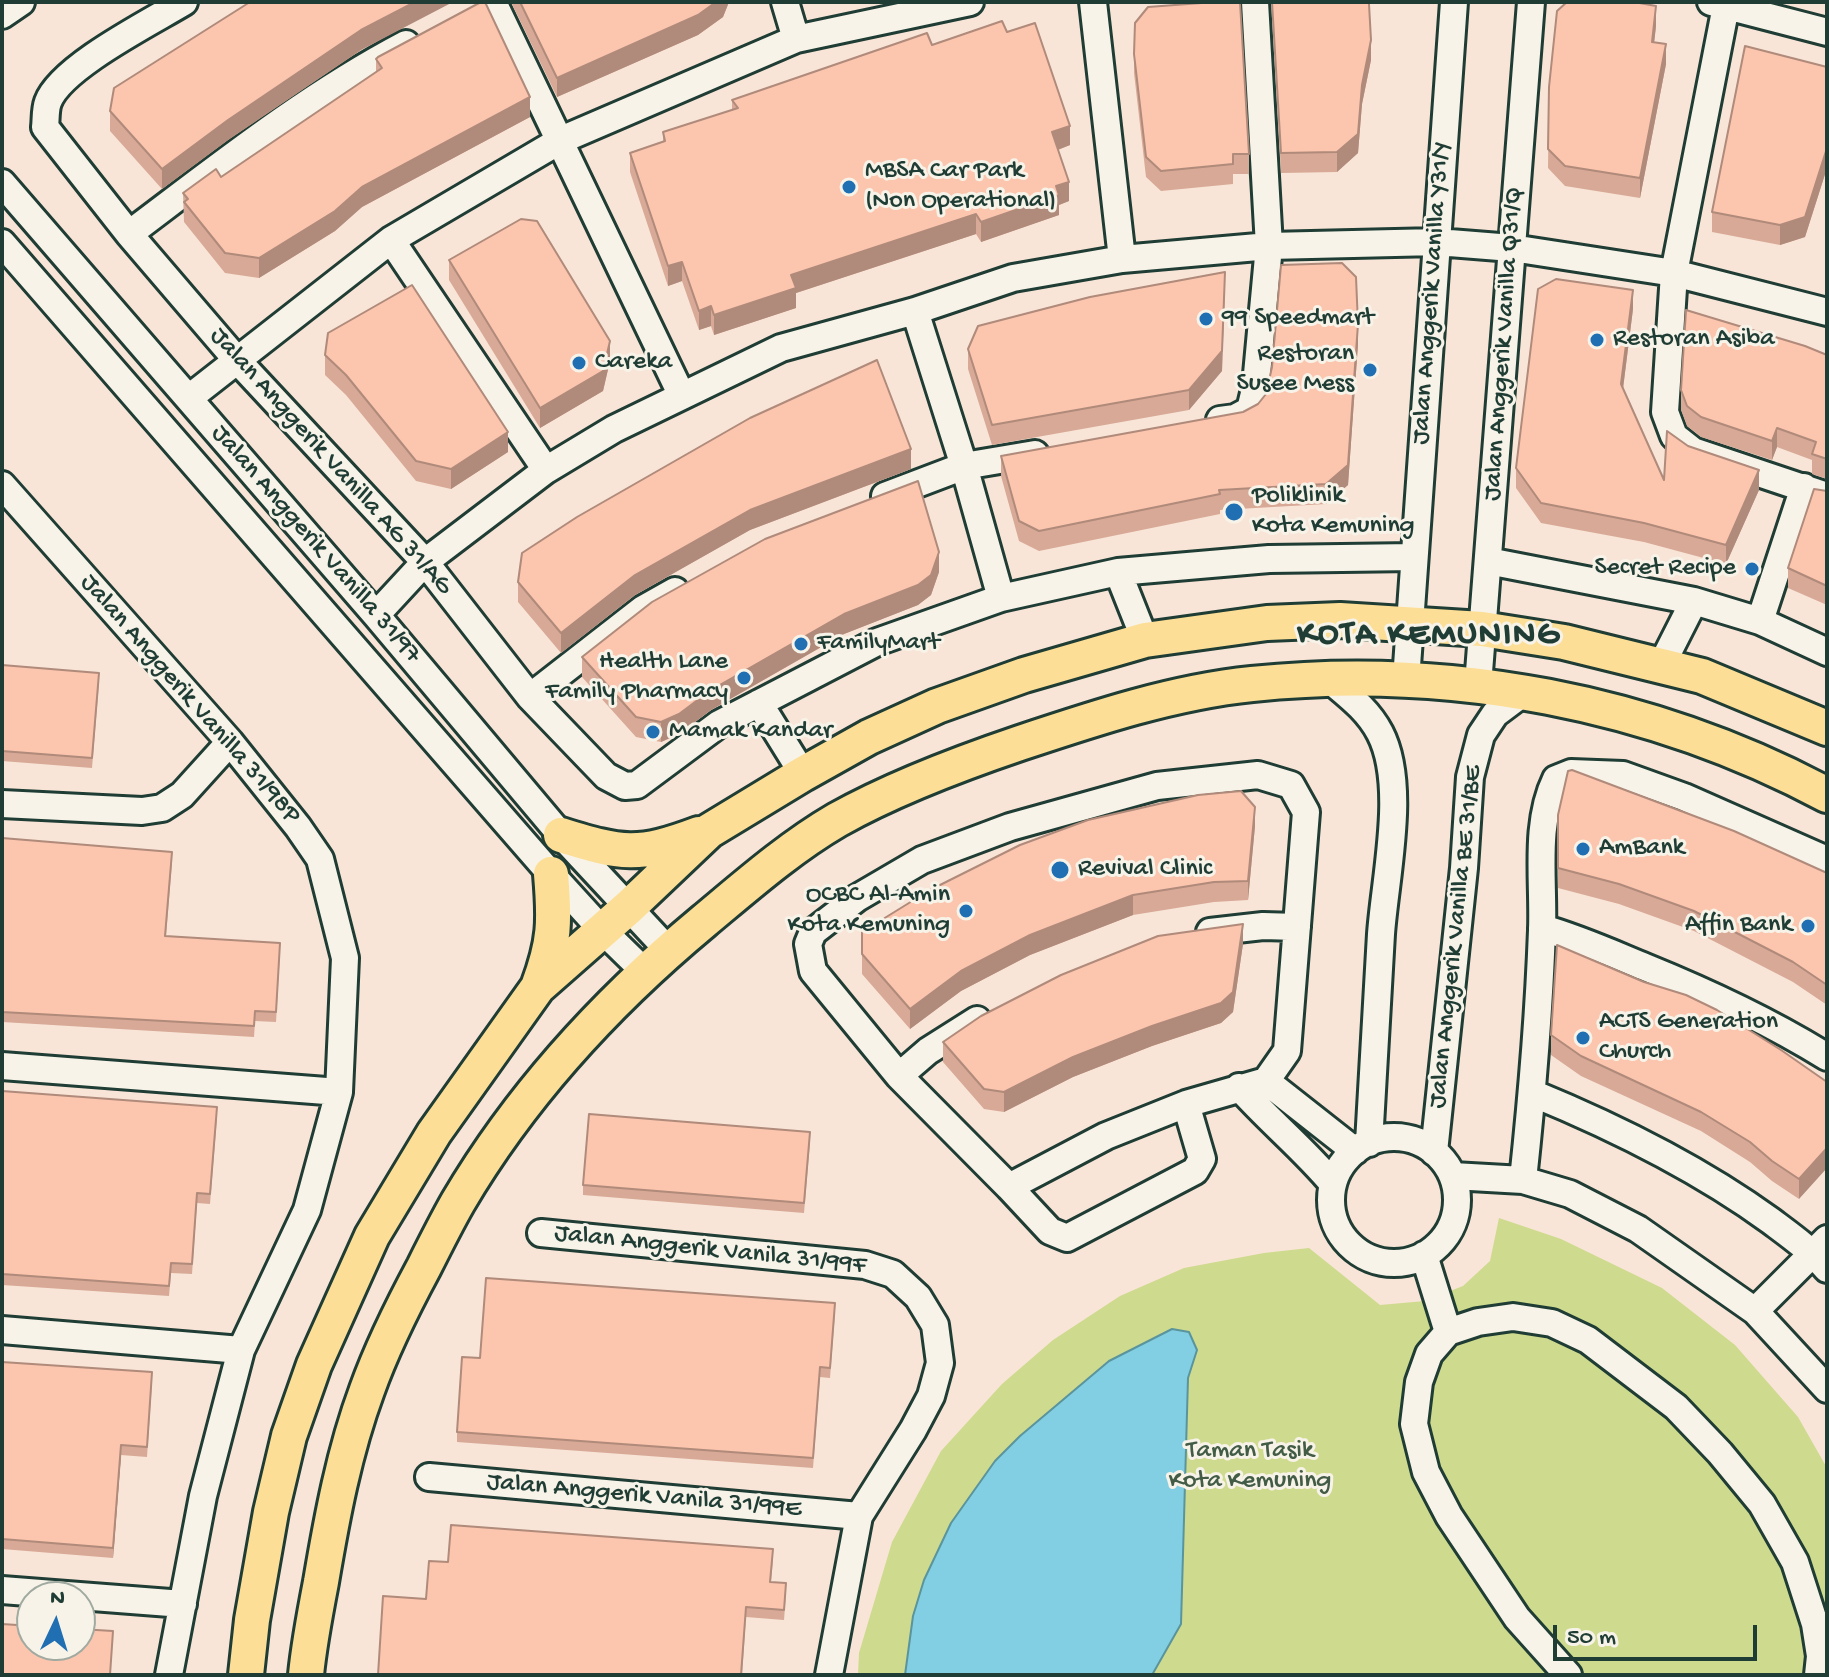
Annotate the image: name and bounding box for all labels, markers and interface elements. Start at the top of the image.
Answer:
street label: Jalan Anggerik Vanilla Y31/Y [1407,141,1459,445]
place label: MBSA Car Park (Non Operational) [865,156,1056,218]
marker: MBSA Car Park (Non Operational) [840,178,858,196]
street label: Jalan Anggerik Vanilla Q31/Q [1478,186,1532,502]
place label: 99 Speedmart [1222,303,1374,335]
marker: 99 Speedmart [1197,310,1215,328]
street label: Jalan Anggerik Vanilla AG 31/AG [202,322,458,602]
place label: Restoran Asiba [1613,324,1775,356]
marker: Restoran Asiba [1588,331,1606,349]
place label: Restoran Susee Mess [1237,339,1354,400]
place label: Careka [595,347,672,379]
marker: Careka [570,354,588,372]
marker: Restoran Susee Mess [1361,361,1379,379]
street label: Jalan Anggerik Vanilla 31/97 [203,419,427,671]
place label: Poliklinik Kota Kemuning [1252,481,1415,542]
marker: Poliklinik Kota Kemuning [1223,501,1245,523]
place label: Secret Recipe [1595,553,1736,585]
marker: Secret Recipe [1743,560,1761,578]
street label: Jalan Anggerik Vanilla 31/98P [72,569,306,831]
district label: KOTA KEMUNING [1297,617,1561,657]
place label: FamilyMart [817,628,940,660]
marker: FamilyMart [792,635,810,653]
place label: Health Lane Family Pharmacy [545,647,728,708]
marker: Health Lane Family Pharmacy [735,669,753,687]
place label: Mamak Kandar [669,716,832,748]
marker: Mamak Kandar [644,723,662,741]
street label: Jalan Anggerik Vanilla BE 31/BE [1423,764,1491,1110]
place label: AmBank [1599,833,1684,865]
marker: AmBank [1574,840,1592,858]
place label: Revival Clinic [1078,854,1212,886]
marker: Revival Clinic [1049,859,1071,881]
place label: OCBC Al-Amin Kota Kemuning [787,880,950,942]
marker: OCBC Al-Amin Kota Kemuning [957,902,975,920]
place label: Affin Bank [1685,910,1792,942]
marker: Affin Bank [1799,917,1817,935]
place label: ACTS Generation Church [1599,1007,1778,1068]
marker: ACTS Generation Church [1574,1029,1592,1047]
street label: Jalan Anggerik Vanila 31/99F [553,1219,867,1283]
park label: Taman Tasik Kota Kemuning [1169,1436,1331,1498]
street label: Jalan Anggerik Vanila 31/99E [485,1468,803,1526]
north arrow [16,1581,96,1661]
text: N [49,1586,66,1613]
scale bar [1557,1609,1761,1659]
text: 50 m [1567,1624,1616,1653]

